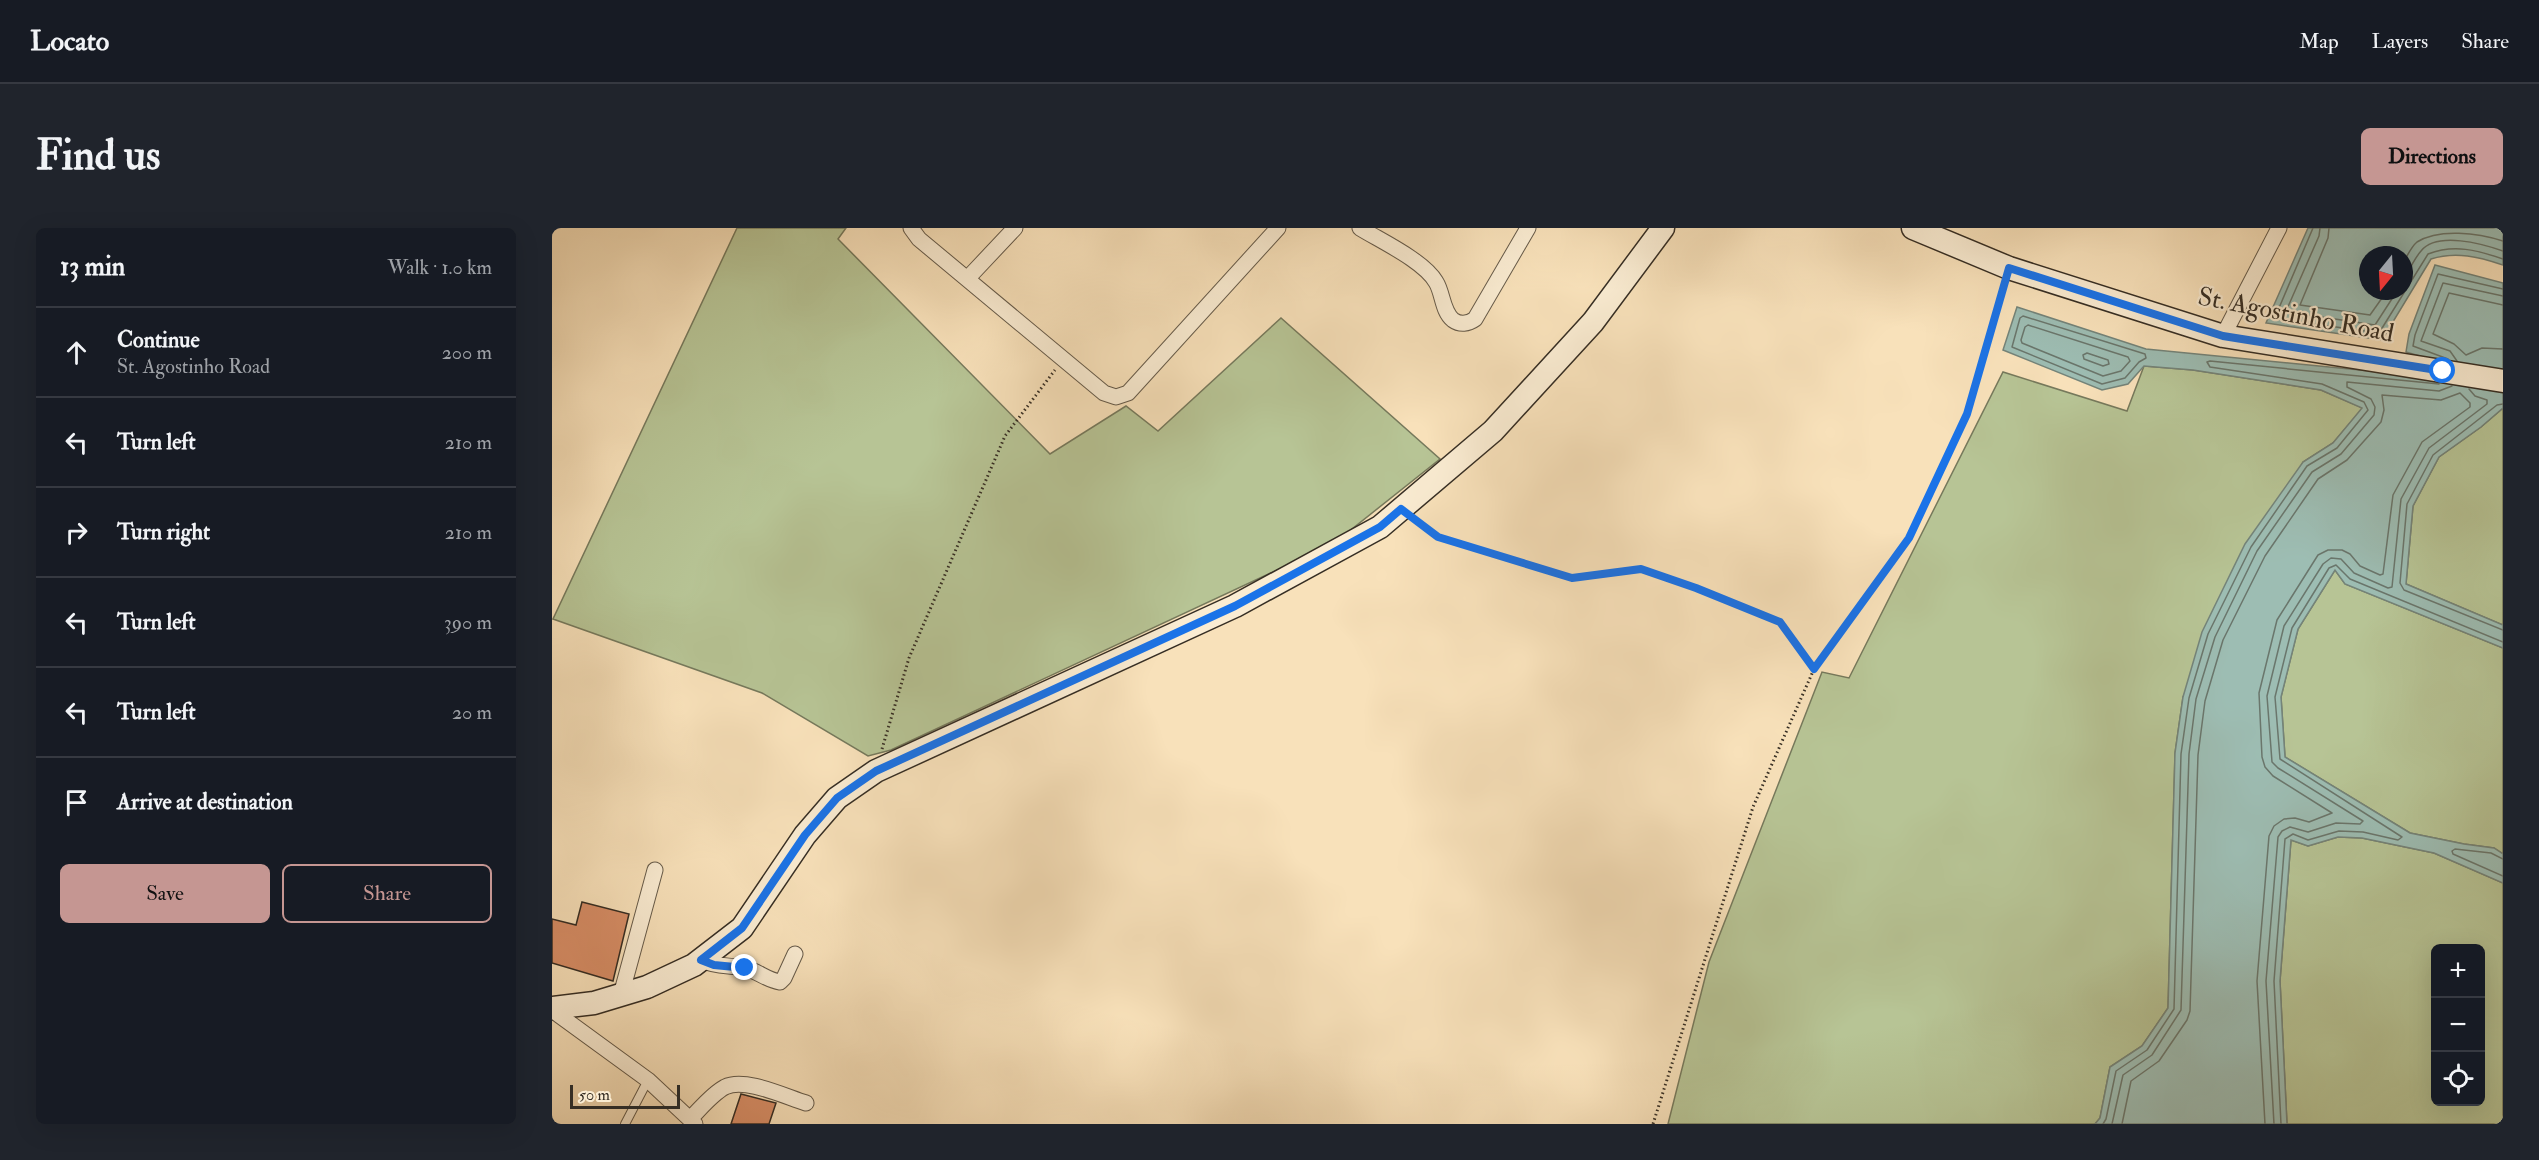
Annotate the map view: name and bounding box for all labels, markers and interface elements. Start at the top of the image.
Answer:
text: Locato [30,24,109,59]
text: Map [2299,28,2339,55]
text: Layers [2372,28,2428,55]
text: Share [2461,28,2509,55]
button: Directions [2361,128,2503,185]
text: Find us [36,130,160,182]
north arrow [2359,246,2413,300]
text: 13 min [60,251,125,283]
text: Walk · 1.0 km [388,255,492,280]
street label: St. Agostinho Road [2195,280,2397,350]
text: Continue [117,326,200,354]
icon: ahead [60,336,93,369]
text: 200 m [442,340,492,365]
text: St. Agostinho Road [117,354,270,379]
route start [2429,357,2455,383]
icon: left [60,426,93,459]
text: Turn left [117,428,196,456]
text: 210 m [445,430,492,455]
icon: right [60,516,93,549]
text: Turn right [117,518,210,546]
text: 210 m [445,520,492,545]
icon: left [60,606,93,639]
text: Turn left [117,608,196,636]
text: 390 m [444,610,492,635]
icon: left [60,696,93,729]
text: Turn left [117,698,196,726]
text: 20 m [452,700,492,725]
icon: arrive [60,786,93,819]
text: Arrive at destination [117,788,293,816]
button: Save [60,864,270,923]
button: Share [282,864,492,923]
map controls [2431,944,2485,1106]
button: + [2431,944,2485,998]
route end [731,954,757,980]
button: − [2431,998,2485,1052]
button: locate [2431,1052,2485,1106]
scale bar [570,1082,680,1110]
text: 50 m [579,1085,610,1105]

